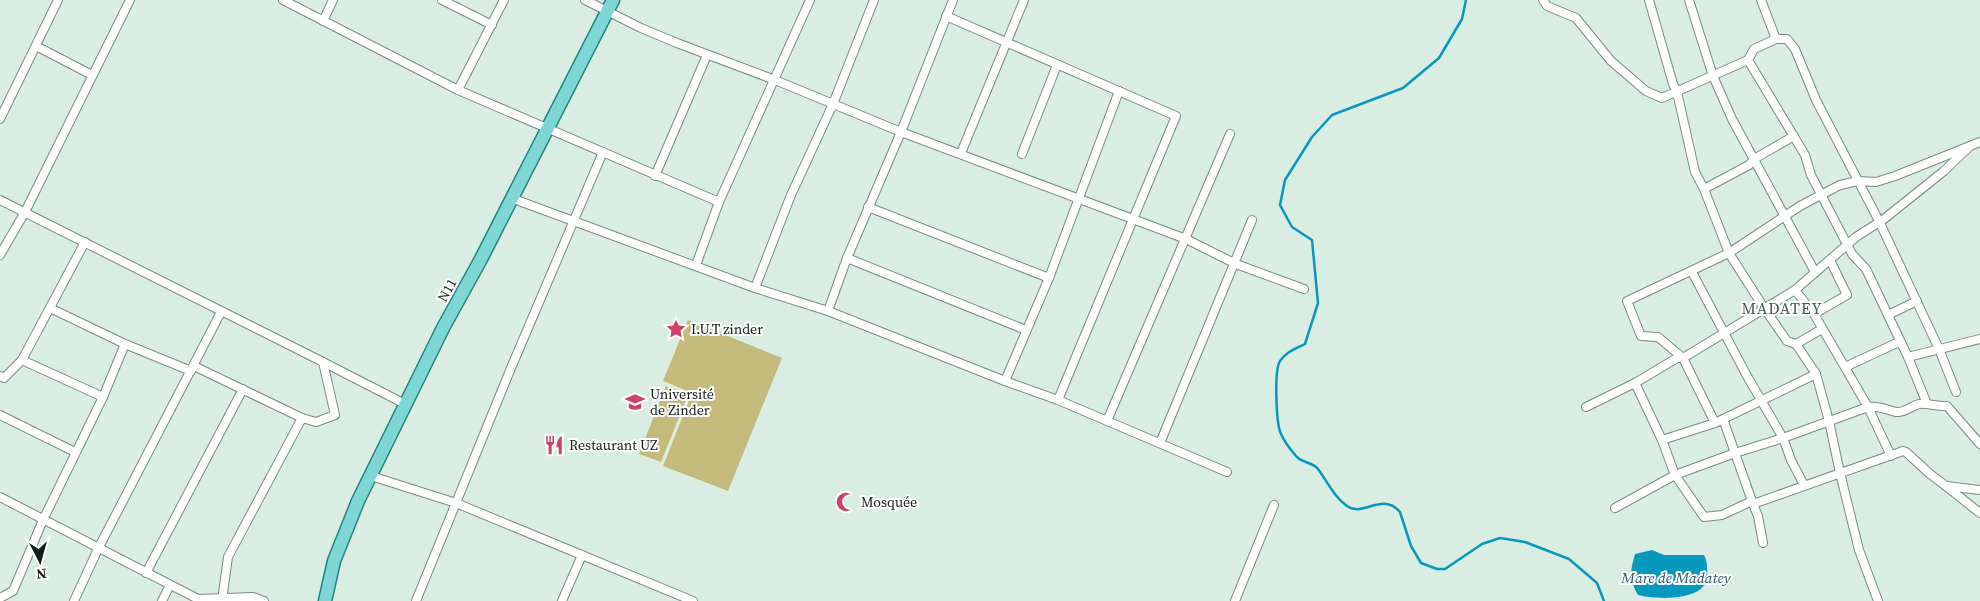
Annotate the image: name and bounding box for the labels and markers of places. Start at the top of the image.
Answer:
place icon: I.U.T zinder [665,318,687,340]
place label: I.U.T zinder [691,319,763,339]
place label: Université de Zinder [650,384,714,420]
school or university icon: Université de Zinder [624,391,646,413]
restaurant icon: Restaurant UZ [543,434,565,456]
place label: Restaurant UZ [569,435,658,455]
mosque icon: Mosquée [835,491,857,513]
place label: Mosquée [861,492,917,512]

